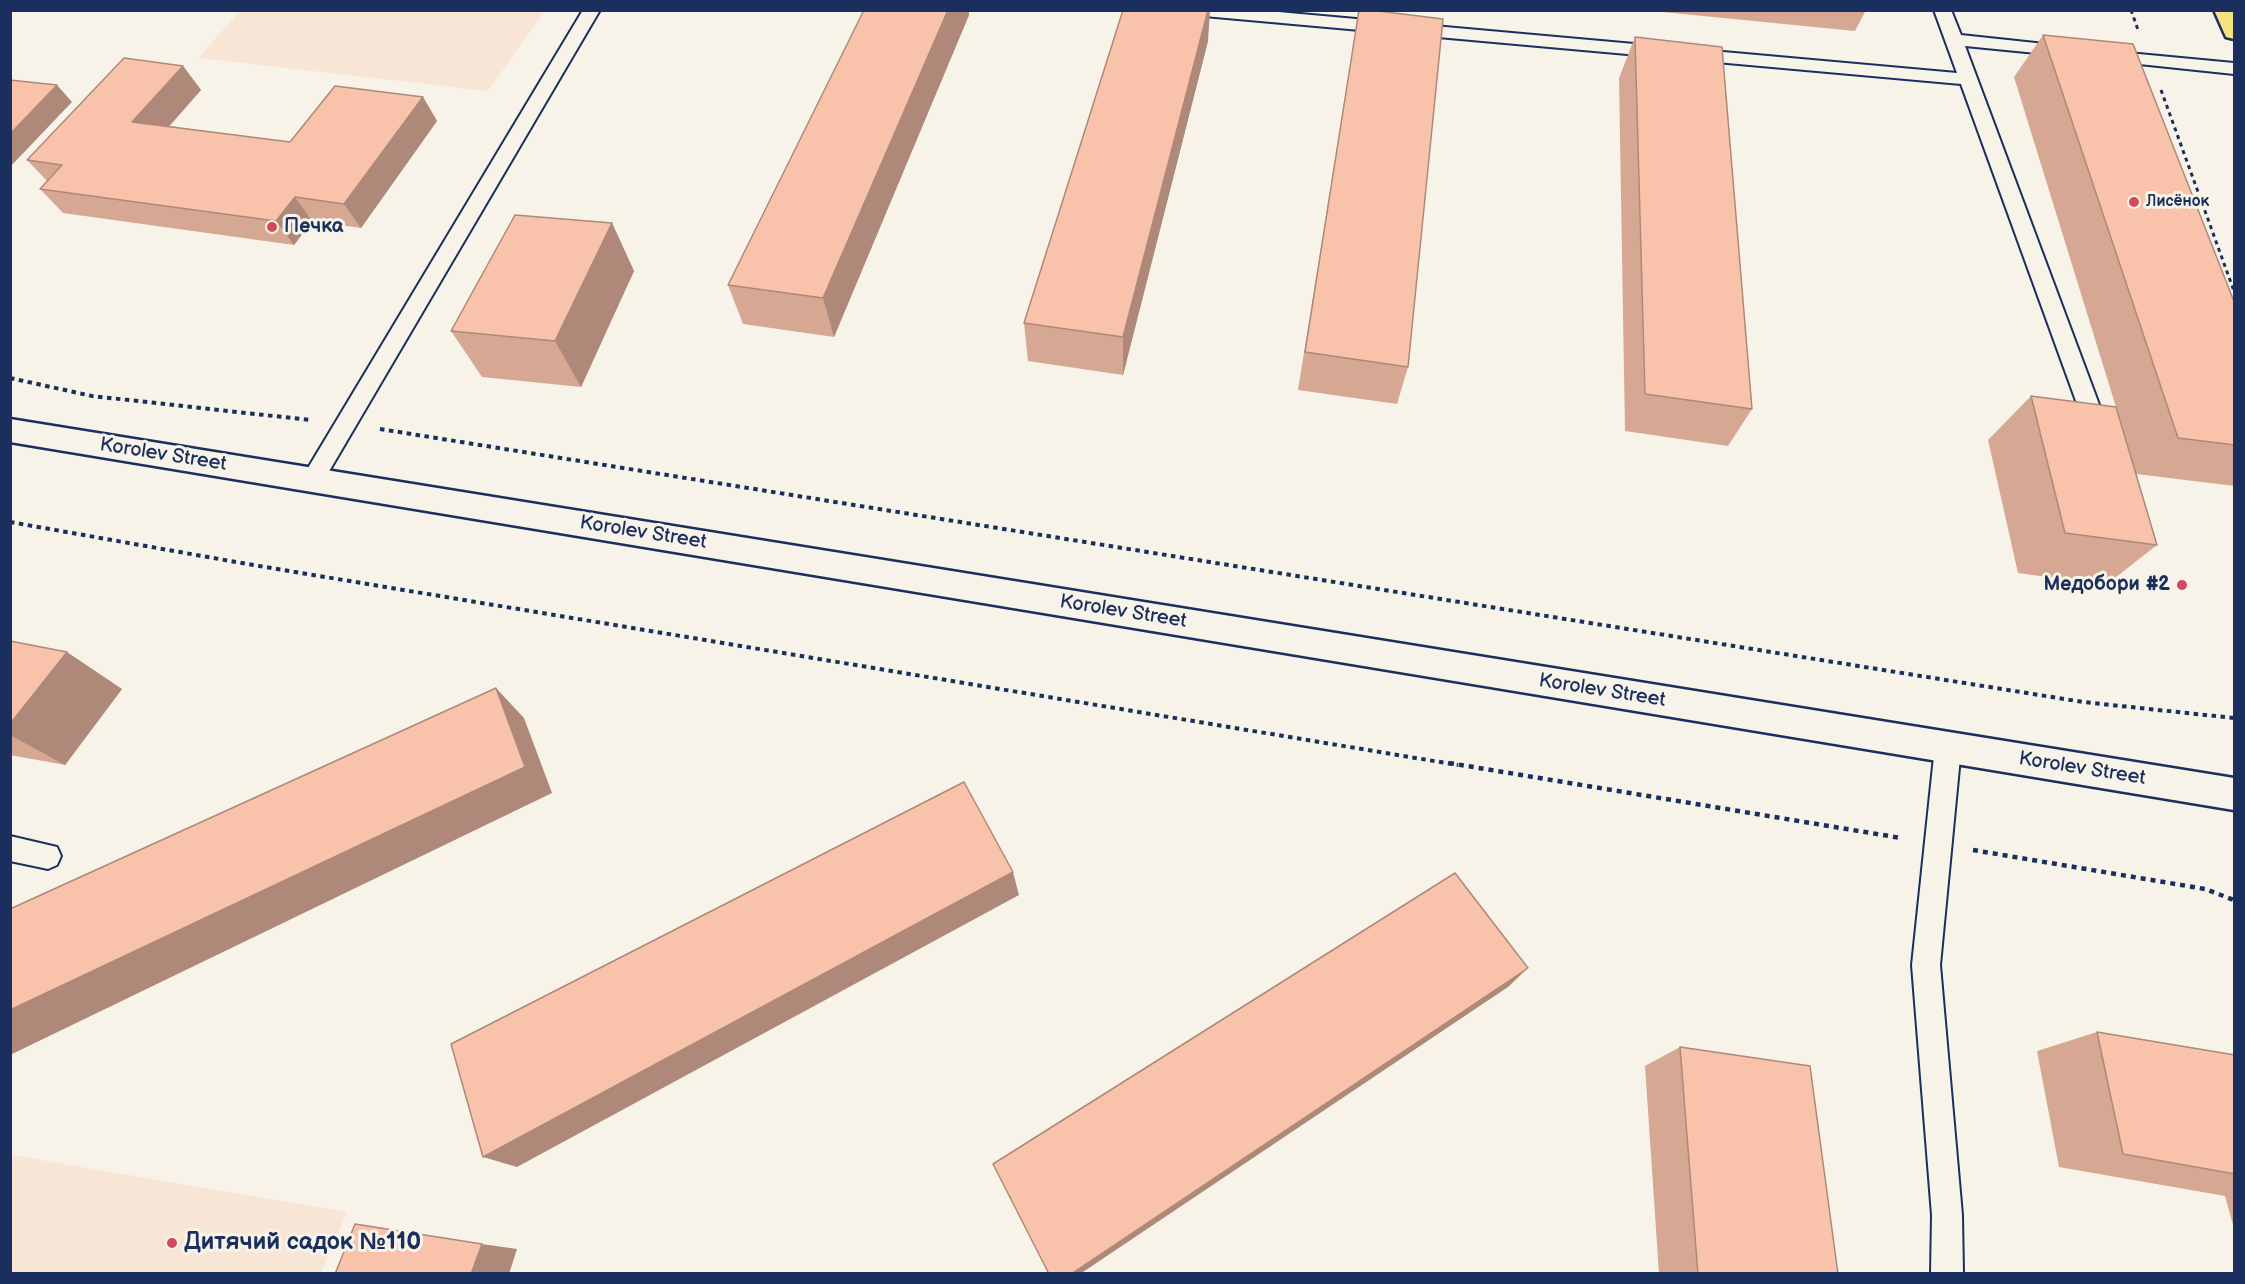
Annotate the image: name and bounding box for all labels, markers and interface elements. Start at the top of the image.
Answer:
place label: Лисёнок [2146,192,2209,212]
marker: Лисёнок [2127,195,2141,209]
place label: Печка [284,215,343,239]
marker: Печка [265,220,279,234]
street label: Korolev Street [98,433,228,477]
street label: Korolev Street [578,511,708,555]
place label: Медобори #2 [2043,573,2170,597]
marker: Медобори #2 [2175,578,2189,592]
street label: Korolev Street [1058,590,1188,634]
street label: Korolev Street [1537,669,1667,713]
street label: Korolev Street [2017,747,2147,791]
place label: Дитячий садок №110 [184,1229,421,1257]
marker: Дитячий садок №110 [165,1236,179,1250]

